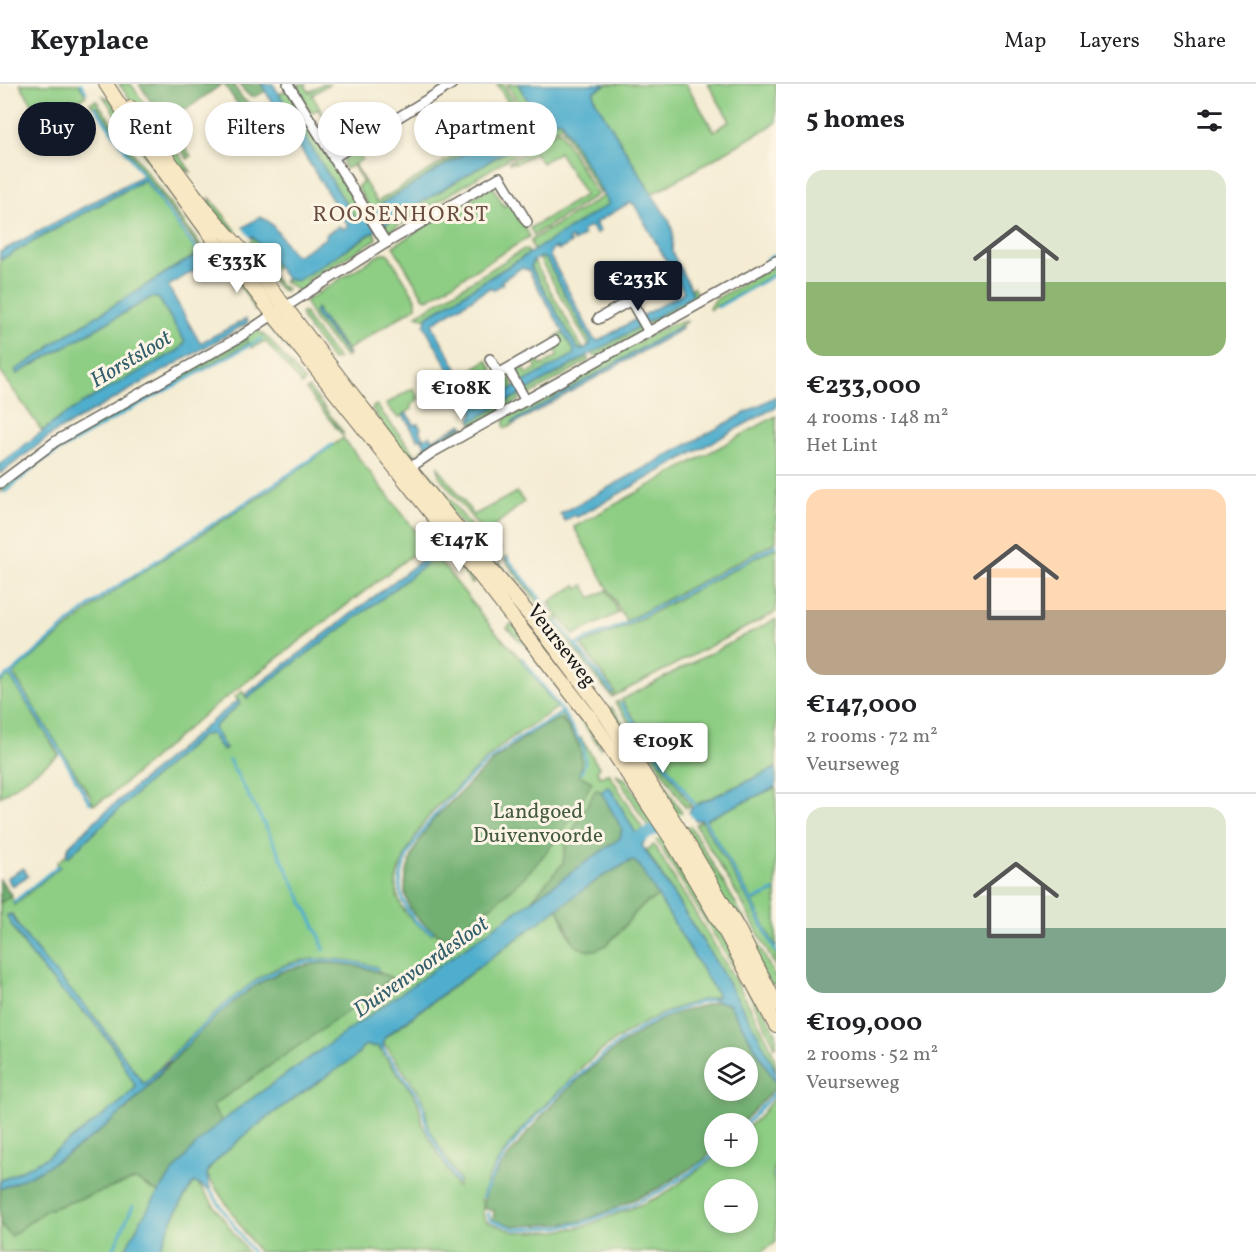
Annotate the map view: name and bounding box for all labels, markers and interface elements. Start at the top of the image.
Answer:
text: Keyplace [30,22,149,61]
text: Map [1004,27,1046,56]
text: Layers [1079,27,1140,56]
text: Share [1173,27,1226,56]
chip: Buy [18,102,96,156]
chip: Rent [108,102,193,156]
chip: Filters [205,102,306,156]
chip: New [318,102,402,156]
chip: Apartment [414,102,557,156]
text: 5 homes [806,102,905,138]
icon: filters [1193,104,1226,137]
district label: ROOSENHORST [312,200,490,231]
icon: home [962,209,1070,317]
pin: €333K [195,243,279,294]
text: €333K [207,248,267,276]
pin: €233K [596,261,680,312]
text: €233K [608,266,668,294]
water label: Horstsloot [85,323,179,397]
text: €233,000 [806,368,921,404]
pin: €108K [419,370,503,421]
text: €108K [431,375,491,403]
text: 4 rooms · 148 m² [806,404,948,432]
text: Het Lint [806,432,878,460]
pin: €147K [417,522,501,573]
text: €147K [430,527,488,555]
icon: home [962,528,1070,636]
street label: Veurseweg [519,598,603,694]
text: €147,000 [806,687,917,723]
pin: €109K [621,723,705,774]
text: 2 rooms · 72 m² [806,723,938,751]
text: €109K [633,728,693,756]
text: Veurseweg [806,751,900,779]
park label: Landgoed Duivenvoorde [473,798,603,851]
icon: home [962,846,1070,954]
water label: Duivenvoordesloot [347,909,496,1026]
text: €109,000 [806,1005,922,1041]
text: 2 rooms · 52 m² [806,1041,938,1069]
map controls [704,1047,758,1233]
button: layers [704,1047,758,1101]
text: Veurseweg [806,1069,900,1097]
button: + [704,1113,758,1167]
button: − [704,1179,758,1233]

